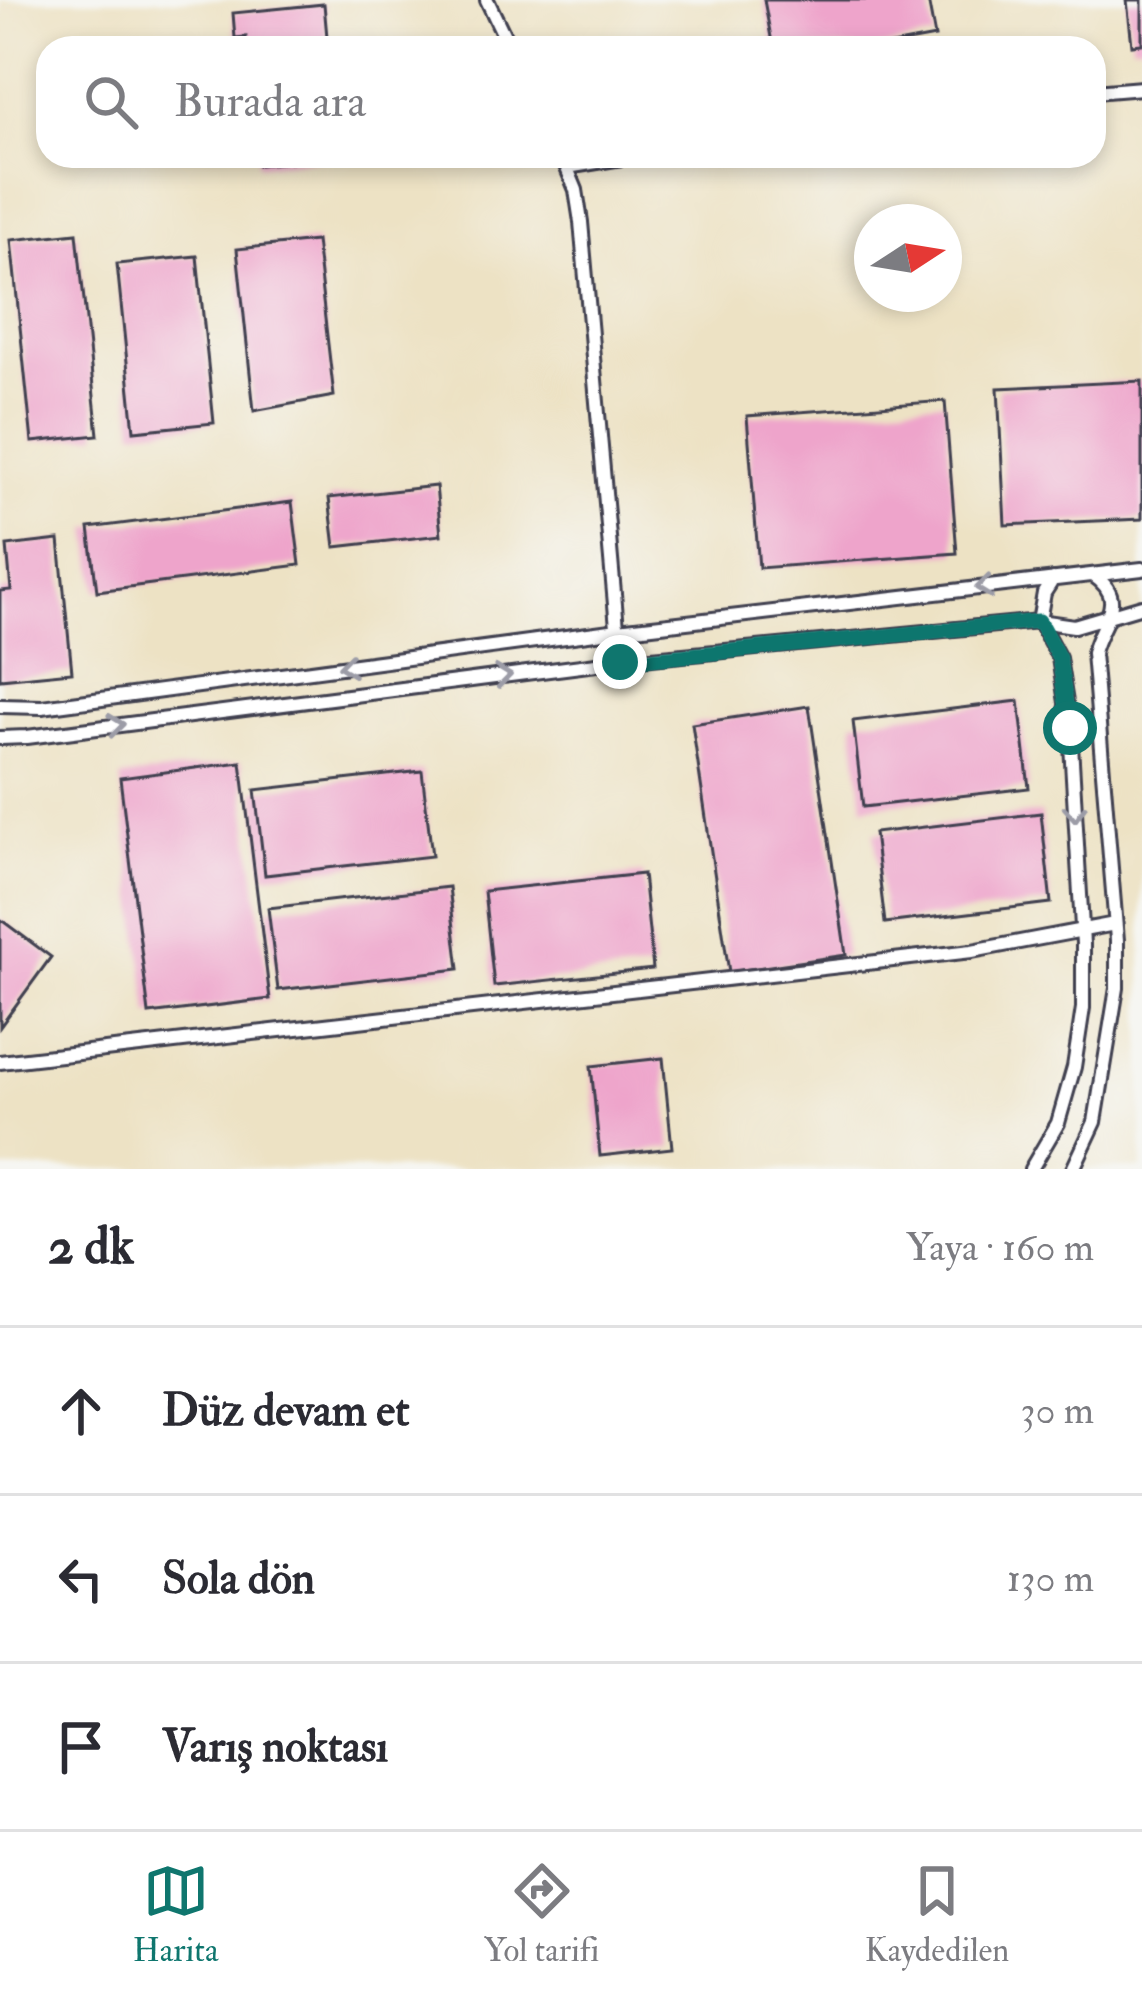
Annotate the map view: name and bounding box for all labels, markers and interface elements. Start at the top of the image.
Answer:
search box [36,36,1106,168]
icon: search [78,69,144,135]
text: Burada ara [174,74,366,130]
north arrow [854,204,962,312]
one-way arrow [974,574,994,600]
route end [593,635,647,689]
one-way arrow [337,653,357,679]
one-way arrow [493,664,513,690]
route start [1043,701,1097,755]
one-way arrow [106,713,126,739]
one-way arrow [1062,804,1088,823]
text: 2 dk [48,1215,134,1279]
text: Yaya · 160 m [906,1223,1094,1272]
icon: ahead [48,1378,114,1444]
text: Düz devam et [162,1383,410,1439]
text: 30 m [1021,1386,1094,1435]
icon: left [48,1546,114,1612]
text: Sola dön [162,1551,315,1607]
text: 130 m [1007,1554,1094,1603]
icon: arrive [48,1714,114,1780]
text: Varış noktası [162,1719,388,1775]
tab: Harita [133,1858,219,1971]
tab: Yol tarifi [484,1858,599,1971]
tab: Kaydedilen [865,1858,1009,1971]

